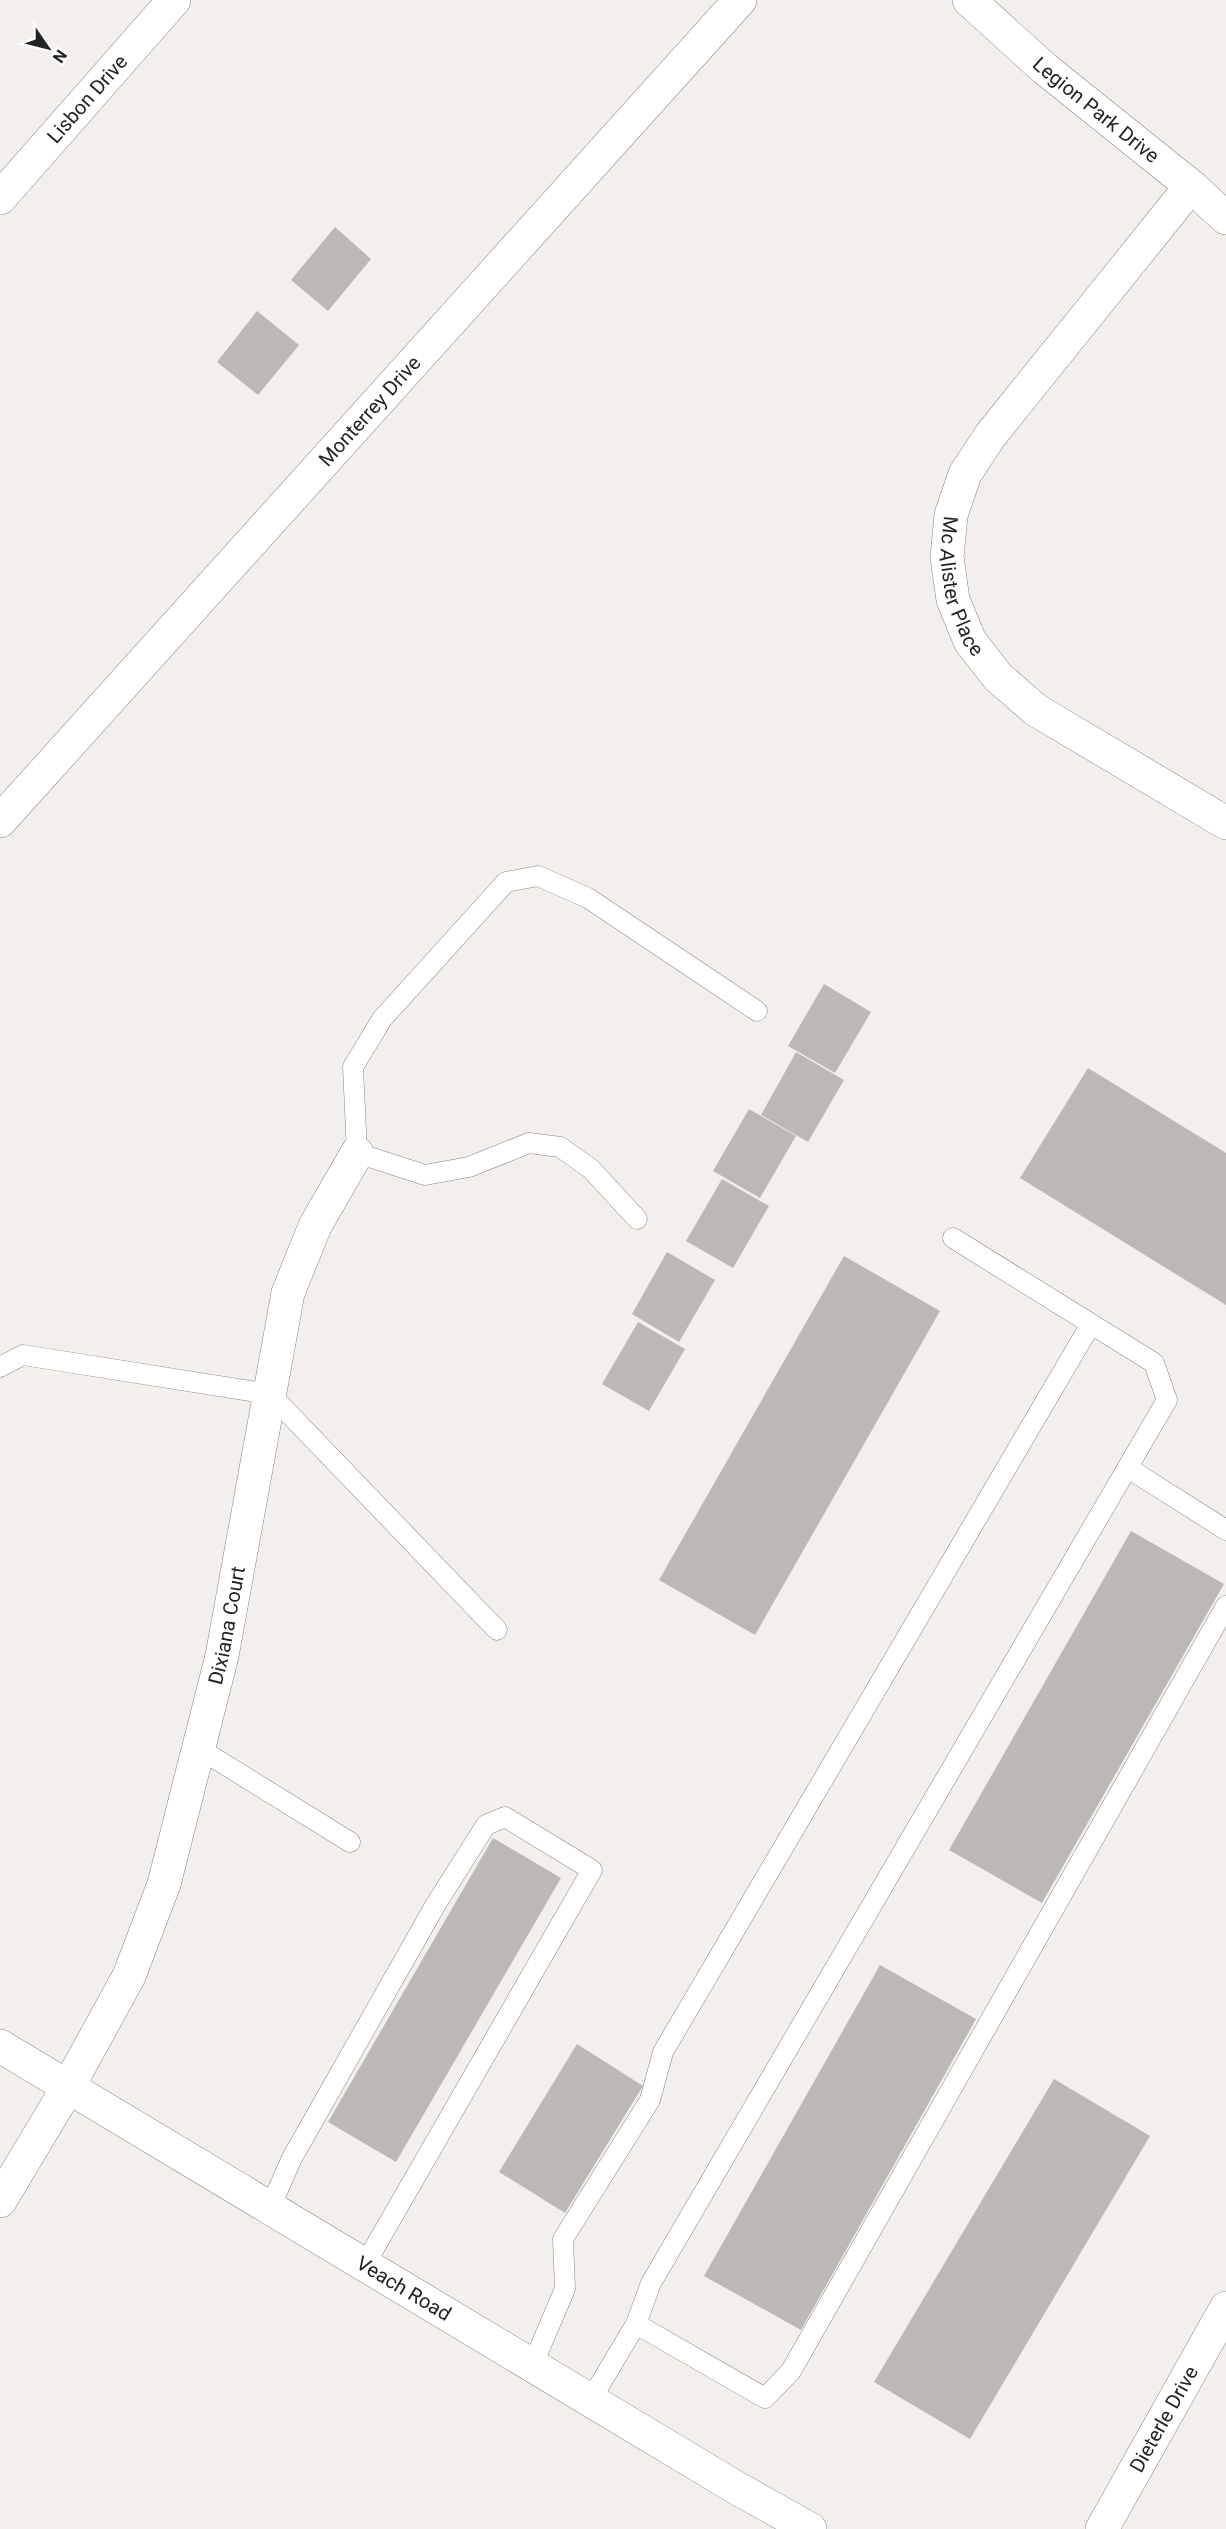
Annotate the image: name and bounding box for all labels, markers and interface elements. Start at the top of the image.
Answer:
north arrow [18,18,78,78]
text: N [49,46,71,66]
street label: Lisbon Drive [42,50,132,148]
street label: Legion Park Drive [1028,52,1164,168]
street label: Monterrey Drive [314,351,425,471]
street label: Mc Alister Place [935,515,989,661]
street label: Dixiana Court [203,1564,250,1687]
street label: Veach Road [352,2251,456,2326]
street label: Dieterle Drive [1124,2362,1203,2476]

